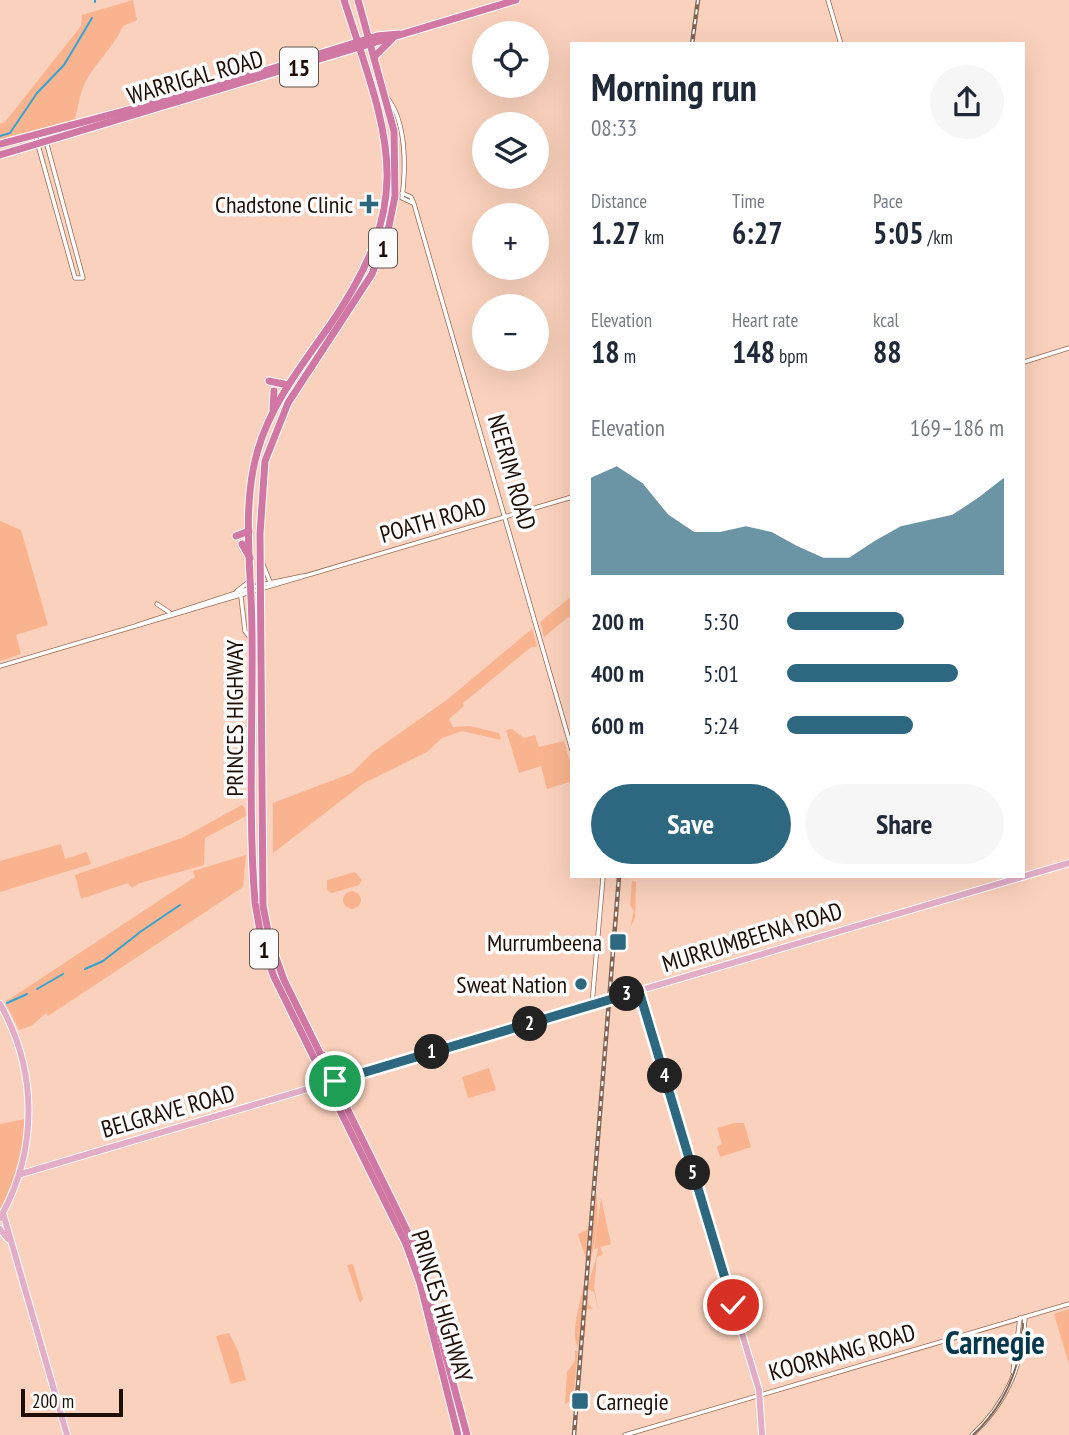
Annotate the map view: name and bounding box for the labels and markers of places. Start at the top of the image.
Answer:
place label: Chadstone Clinic [215,189,353,220]
marker: Chadstone Clinic [359,194,379,214]
place label: Murrumbeena [487,927,602,958]
marker: Murrumbeena [608,932,628,952]
place label: Sweat Nation [456,969,567,1000]
marker: Sweat Nation [573,976,589,992]
pin: 3 [610,976,644,1012]
pin: 2 [512,1006,548,1042]
pin: 1 [414,1034,450,1070]
pin [305,1051,365,1111]
pin: 4 [648,1058,682,1094]
pin: 5 [676,1156,710,1190]
pin [703,1275,763,1335]
place label: Carnegie [596,1386,669,1417]
marker: Carnegie [570,1391,590,1411]

